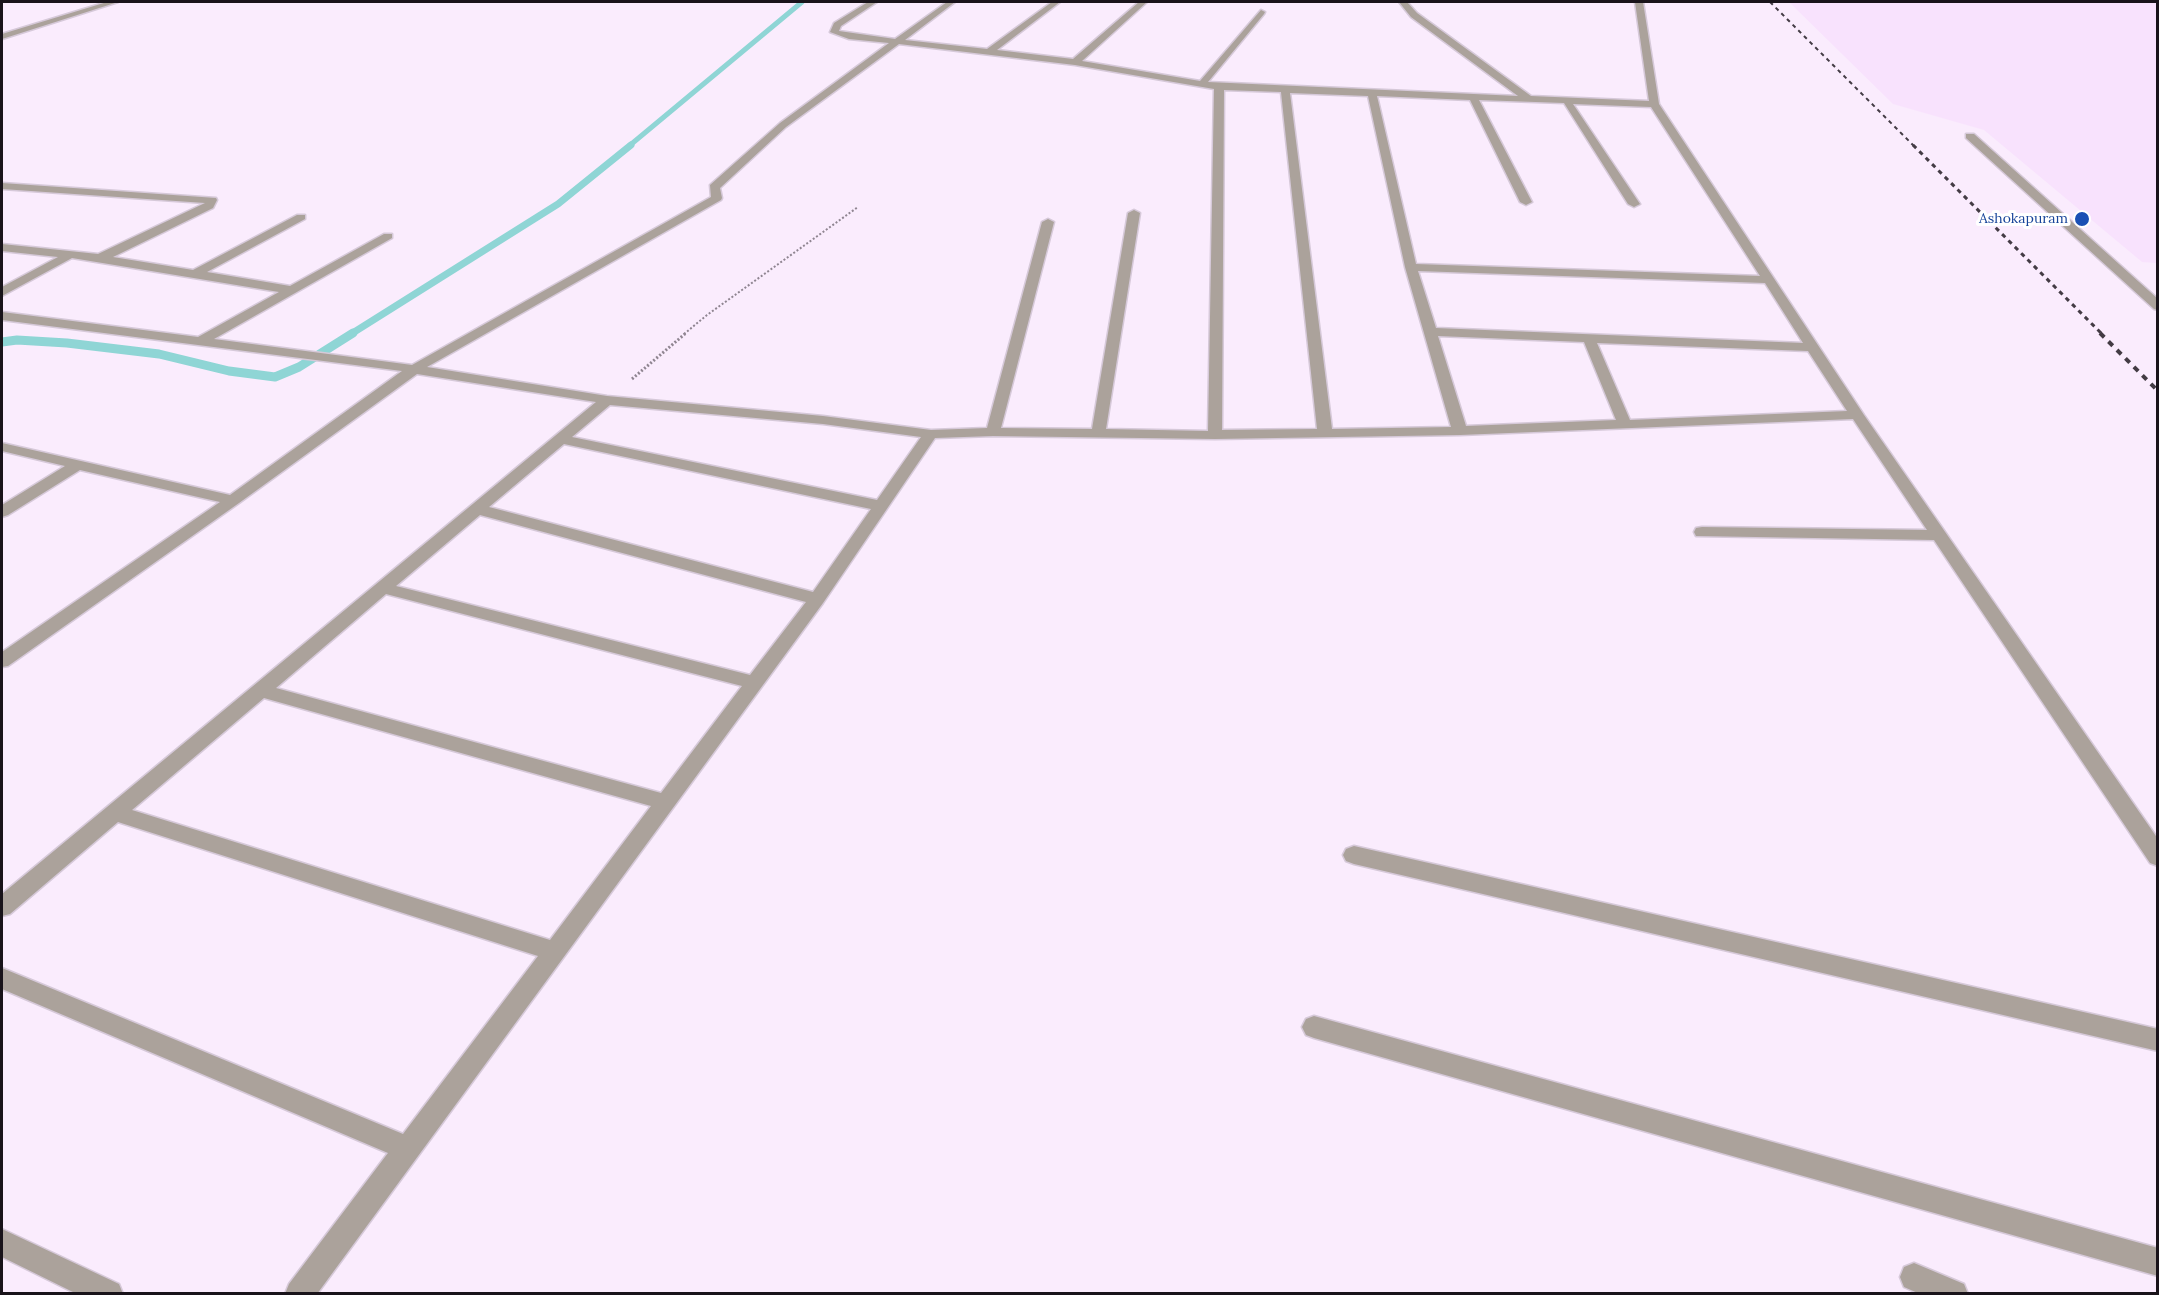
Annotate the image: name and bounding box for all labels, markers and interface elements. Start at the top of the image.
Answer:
marker: Ashokapuram [2073,210,2091,228]
place label: Ashokapuram [1979,211,2068,227]

